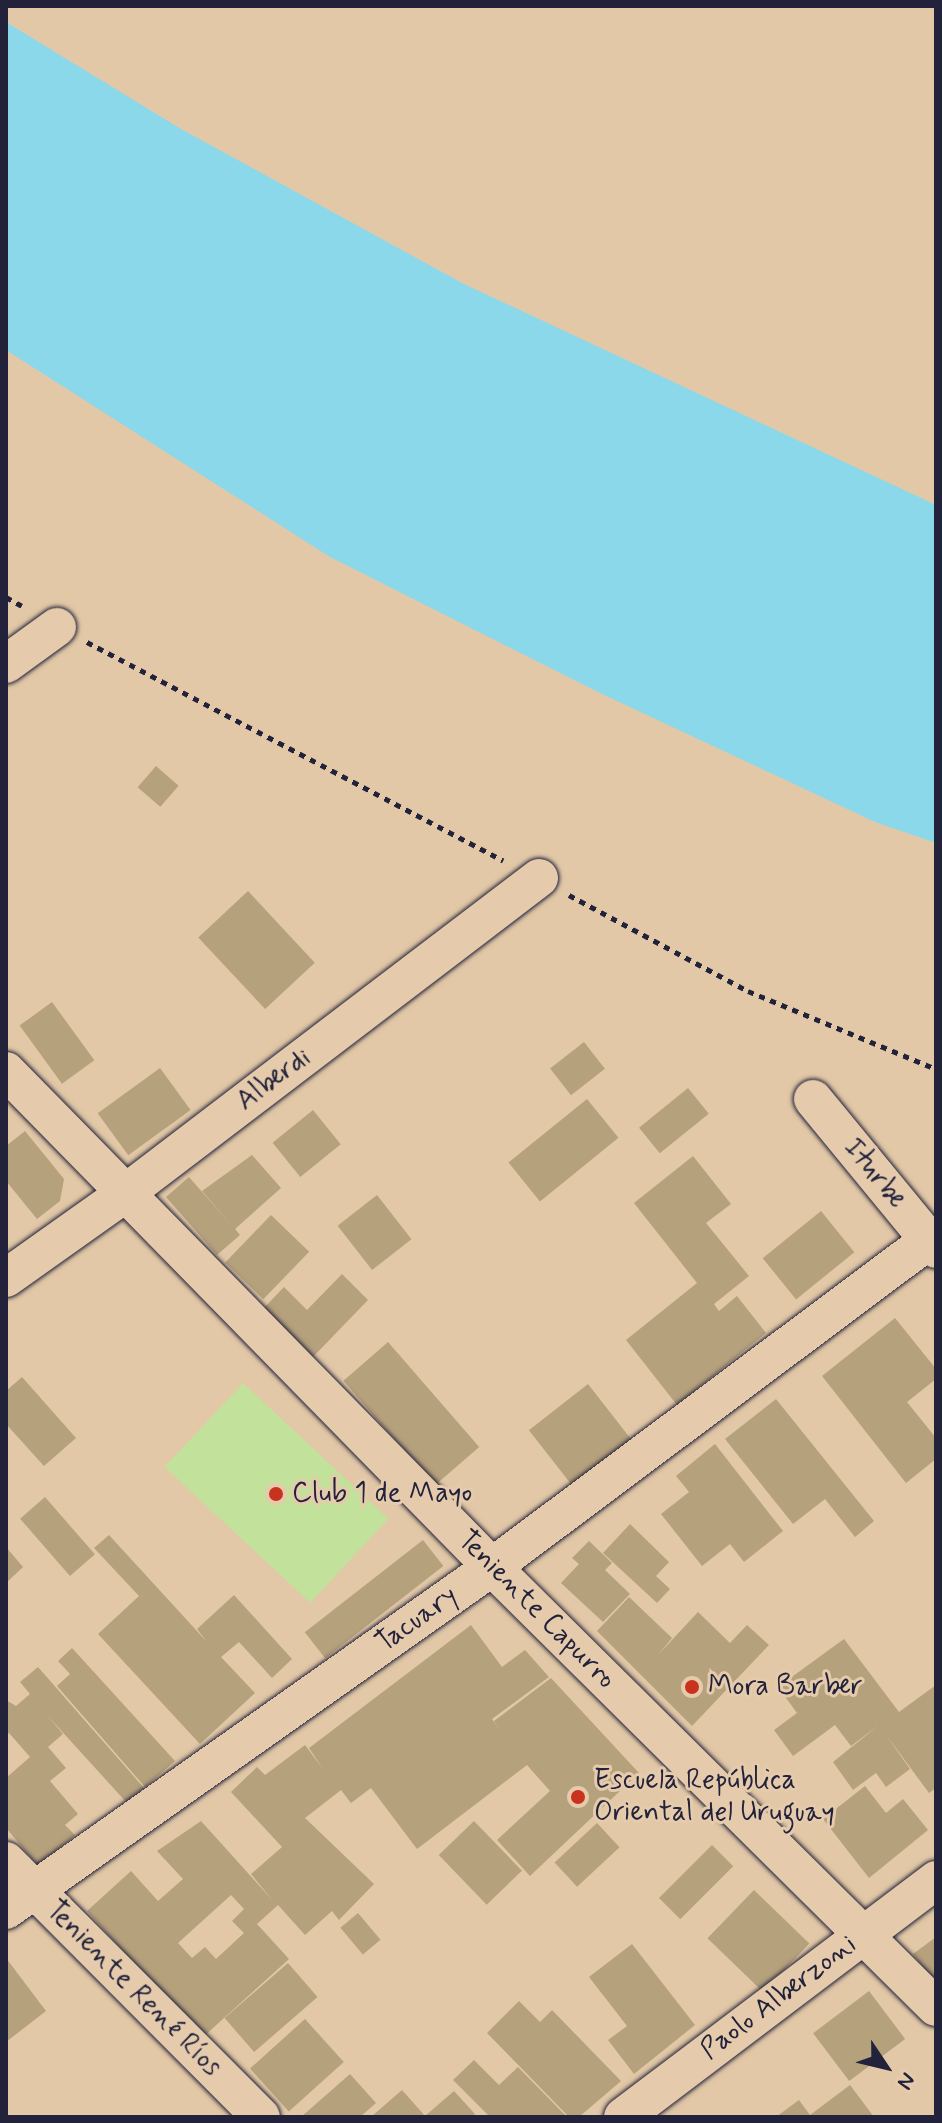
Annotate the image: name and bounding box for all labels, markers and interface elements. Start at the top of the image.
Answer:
street label: Alberdi [230,1041,318,1119]
street label: Iturbe [836,1132,912,1216]
place label: Club 1 de Mayo [292,1477,473,1511]
marker: Club 1 de Mayo [267,1485,285,1503]
street label: Teniente Capurro [449,1523,623,1697]
street label: Tacuary [370,1580,464,1660]
place label: Mora Barber [708,1670,859,1704]
marker: Mora Barber [683,1678,701,1696]
place label: Escuela República Oriental del Uruguay [594,1764,837,1830]
marker: Escuela República Oriental del Uruguay [569,1788,587,1806]
street label: Teniente René Ríos [39,1895,227,2083]
street label: Paolo Alberzoni [694,1928,864,2068]
north arrow [846,2027,926,2107]
text: N [890,2067,921,2095]

